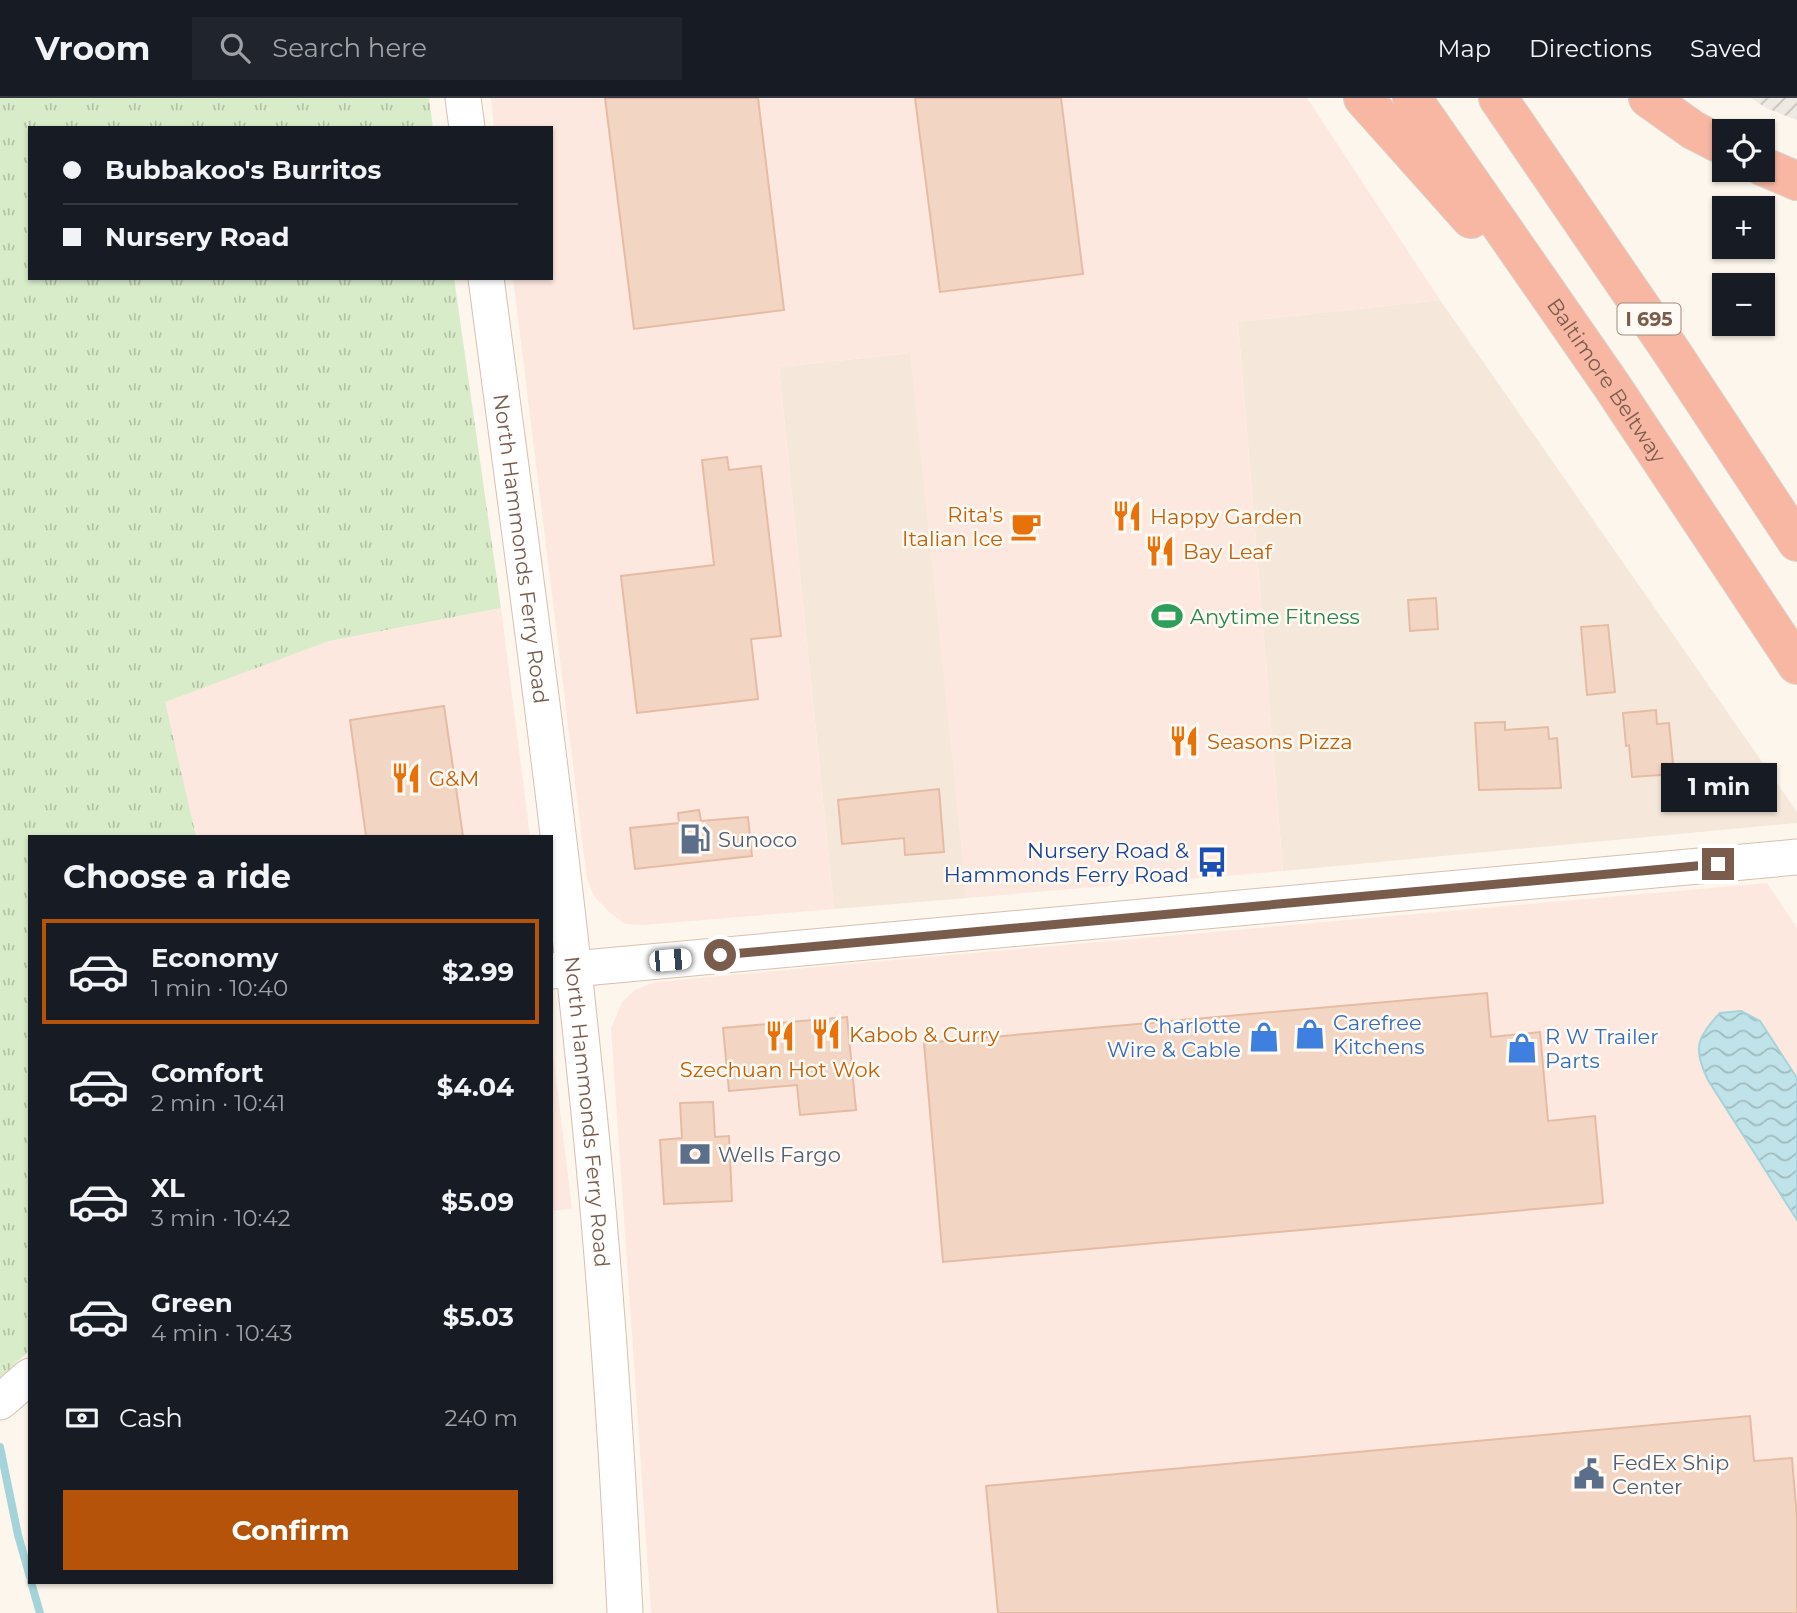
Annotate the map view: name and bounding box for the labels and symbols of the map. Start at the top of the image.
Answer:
street label: Baltimore Beltway [1542,293,1672,468]
road number: I 695 [1618,304,1680,334]
street label: North Hammonds Ferry Road [489,392,554,705]
restaurant icon: Happy Garden [1110,499,1144,533]
place label: Rita's Italian Ice [902,502,1003,551]
place label: Happy Garden [1150,504,1302,529]
cafe icon: Rita's Italian Ice [1009,509,1043,543]
restaurant icon: Bay Leaf [1143,534,1177,568]
place label: Bay Leaf [1183,539,1273,564]
sports icon: Anytime Fitness [1150,599,1184,633]
place label: Anytime Fitness [1190,604,1360,629]
restaurant icon: Seasons Pizza [1167,724,1201,758]
place label: Seasons Pizza [1207,729,1353,754]
restaurant icon: G&M [389,761,423,795]
callout: 1 min [1660,762,1776,812]
place label: G&M [429,766,479,791]
fuel station icon: Sunoco [678,822,712,856]
place label: Sunoco [718,827,797,852]
place label: Nursery Road & Hammonds Ferry Road [944,838,1189,887]
bus stop icon: Nursery Road & Hammonds Ferry Road [1195,845,1229,879]
route end [1702,848,1734,880]
route start [704,939,736,971]
car [649,948,692,972]
street label: North Hammonds Ferry Road [560,955,615,1268]
place label: Carefree Kitchens [1333,1010,1425,1059]
place label: Charlotte Wire & Cable [1107,1013,1241,1062]
restaurant icon: Kabob & Curry [809,1017,843,1051]
shop icon: Carefree Kitchens [1293,1017,1327,1051]
restaurant icon: Szechuan Hot Wok [763,1019,797,1053]
shop icon: Charlotte Wire & Cable [1247,1020,1281,1054]
place label: Kabob & Curry [849,1022,1000,1047]
place label: R W Trailer Parts [1545,1024,1659,1073]
shop icon: R W Trailer Parts [1505,1031,1539,1065]
place label: Szechuan Hot Wok [680,1057,881,1082]
bank icon: Wells Fargo [678,1137,712,1171]
place label: Wells Fargo [718,1142,841,1167]
place label: FedEx Ship Center [1612,1450,1729,1499]
public building icon: FedEx Ship Center [1572,1457,1606,1491]

